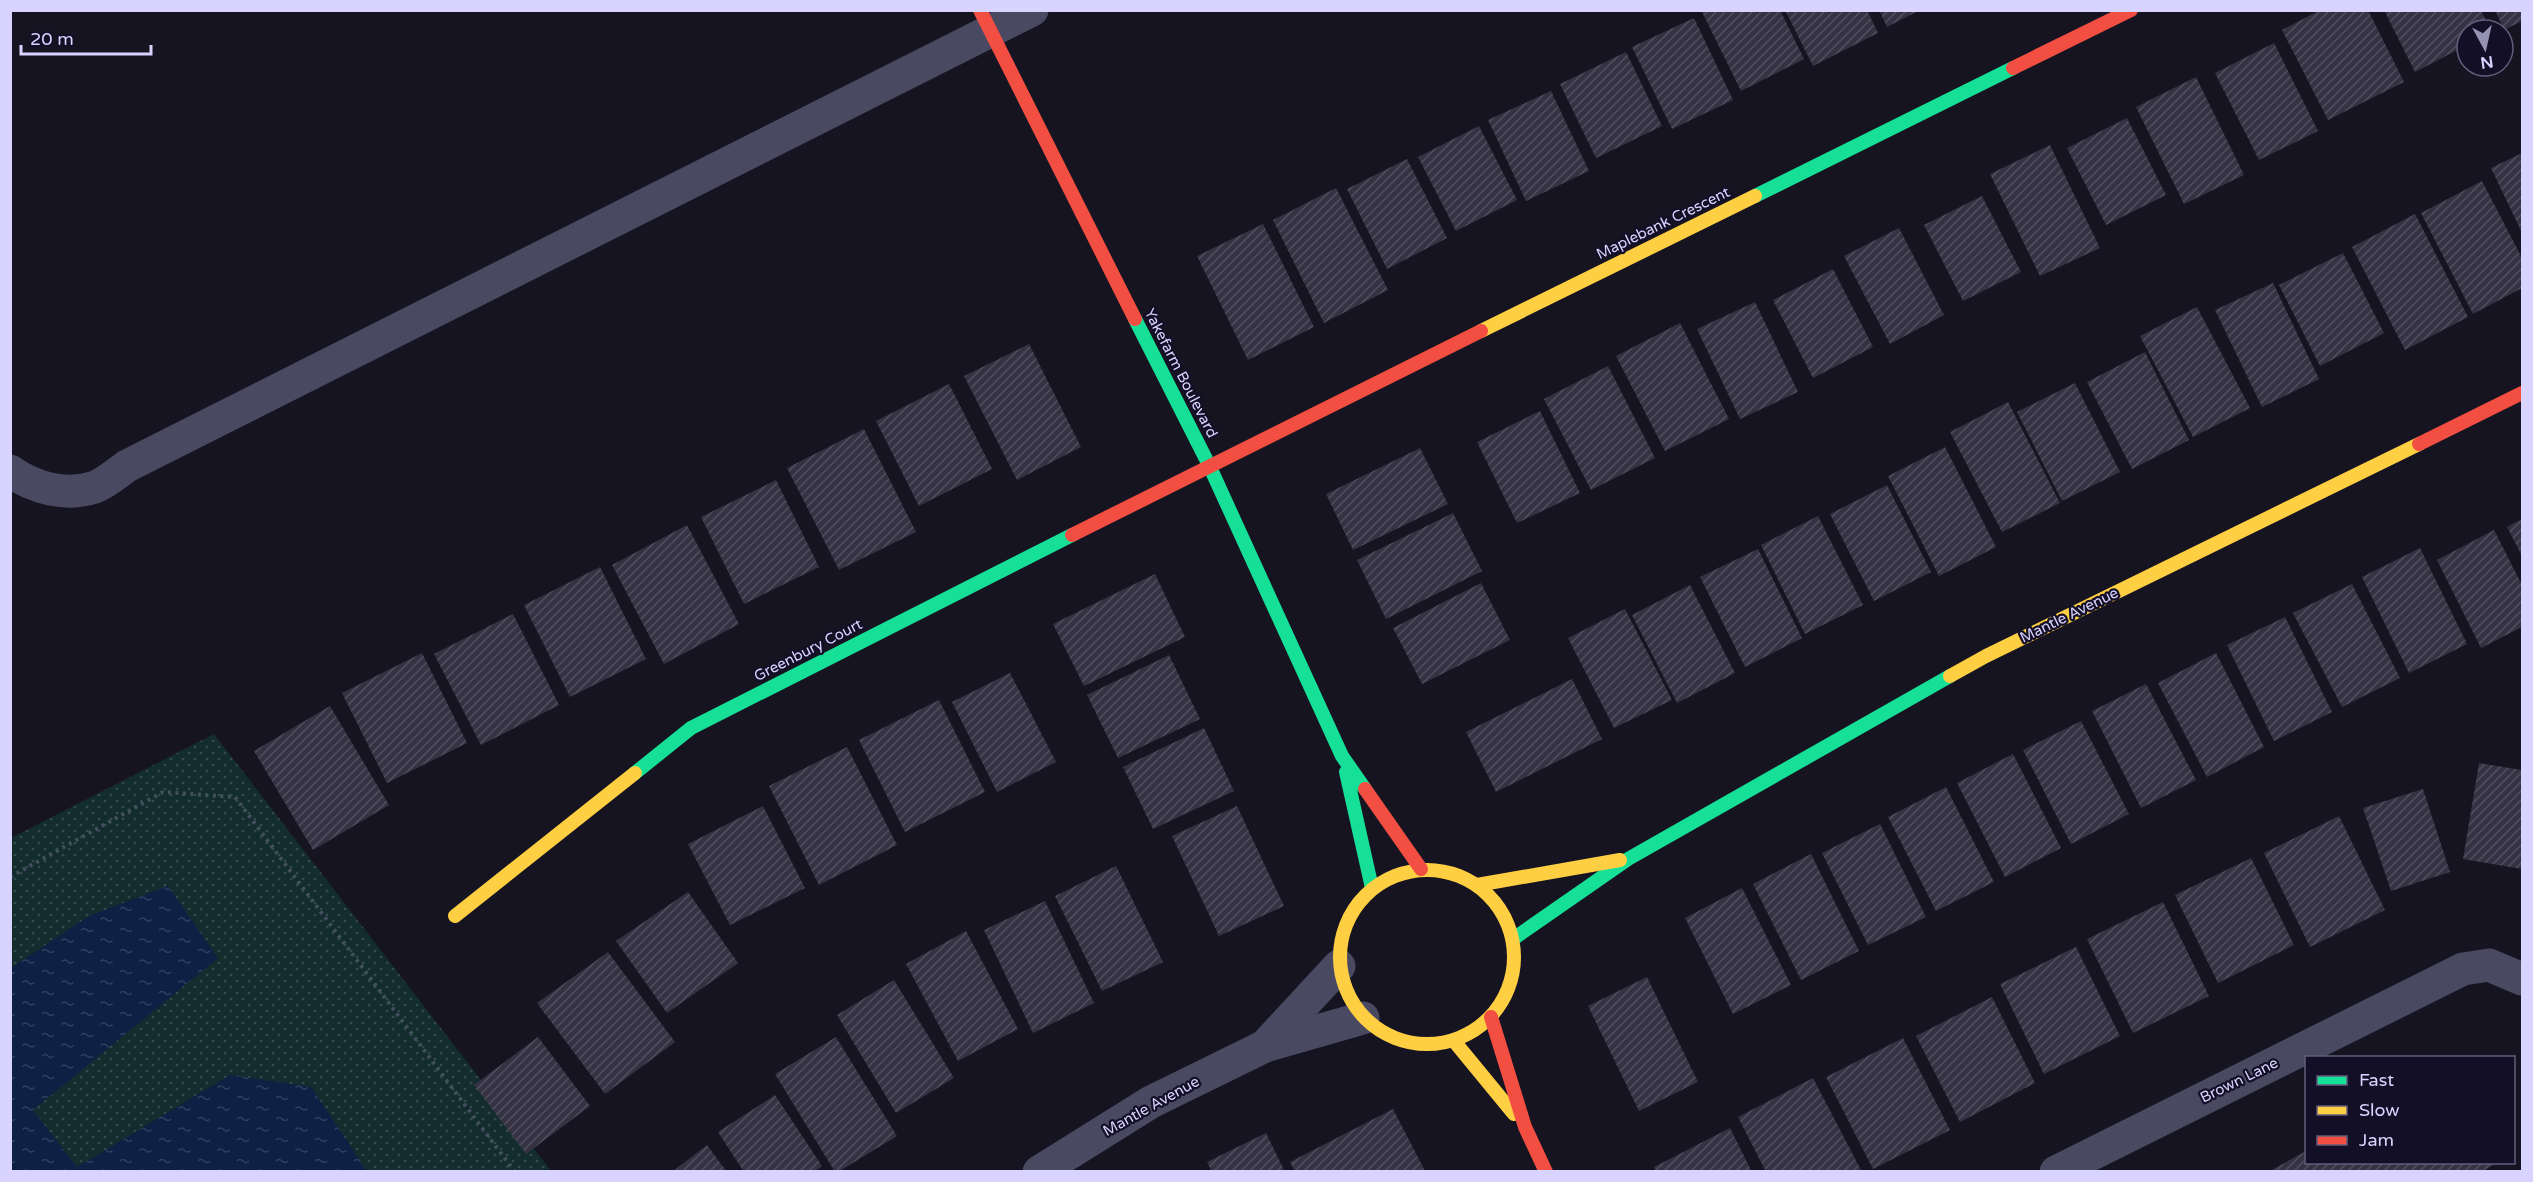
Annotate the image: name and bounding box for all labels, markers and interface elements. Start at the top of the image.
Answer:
scale bar [21,18,152,56]
north arrow [2455,18,2515,78]
text: 20 m [30,28,74,50]
text: N [2479,51,2495,73]
street label: Maplebank Crescent [1593,183,1733,263]
street label: Yakefarm Boulevard [1141,305,1221,441]
street label: Mantle Avenue [2017,583,2121,647]
street label: Greenbury Court [751,615,865,685]
street label: Brown Lane [2197,1053,2281,1107]
legend [2305,1056,2515,1164]
text: Fast [2359,1069,2394,1091]
street label: Mantle Avenue [1100,1072,1202,1140]
text: Slow [2359,1099,2400,1121]
text: Jam [2359,1129,2394,1151]

